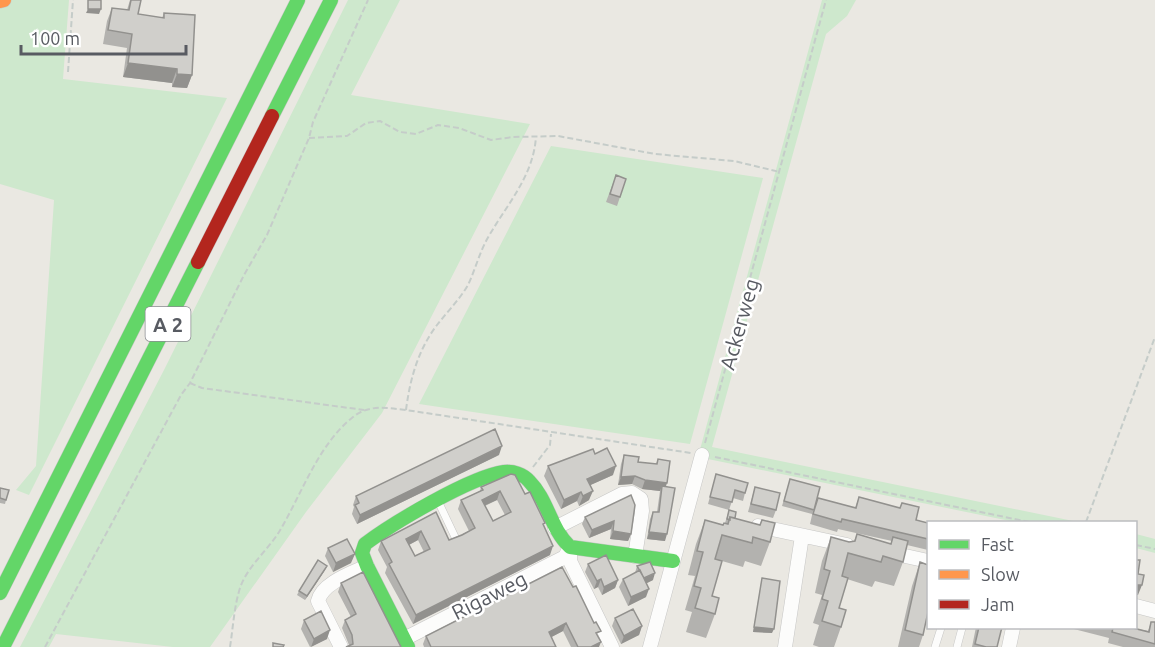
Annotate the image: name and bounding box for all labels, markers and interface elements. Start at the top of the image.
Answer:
scale bar [21,18,186,56]
text: 100 m [30,28,80,48]
street label: Ackerweg [715,276,763,372]
road number: A 2 [146,307,190,341]
legend [927,521,1137,629]
text: Fast [981,534,1014,554]
text: Slow [981,564,1020,584]
street label: Rigaweg [447,566,531,624]
text: Jam [981,594,1015,614]

